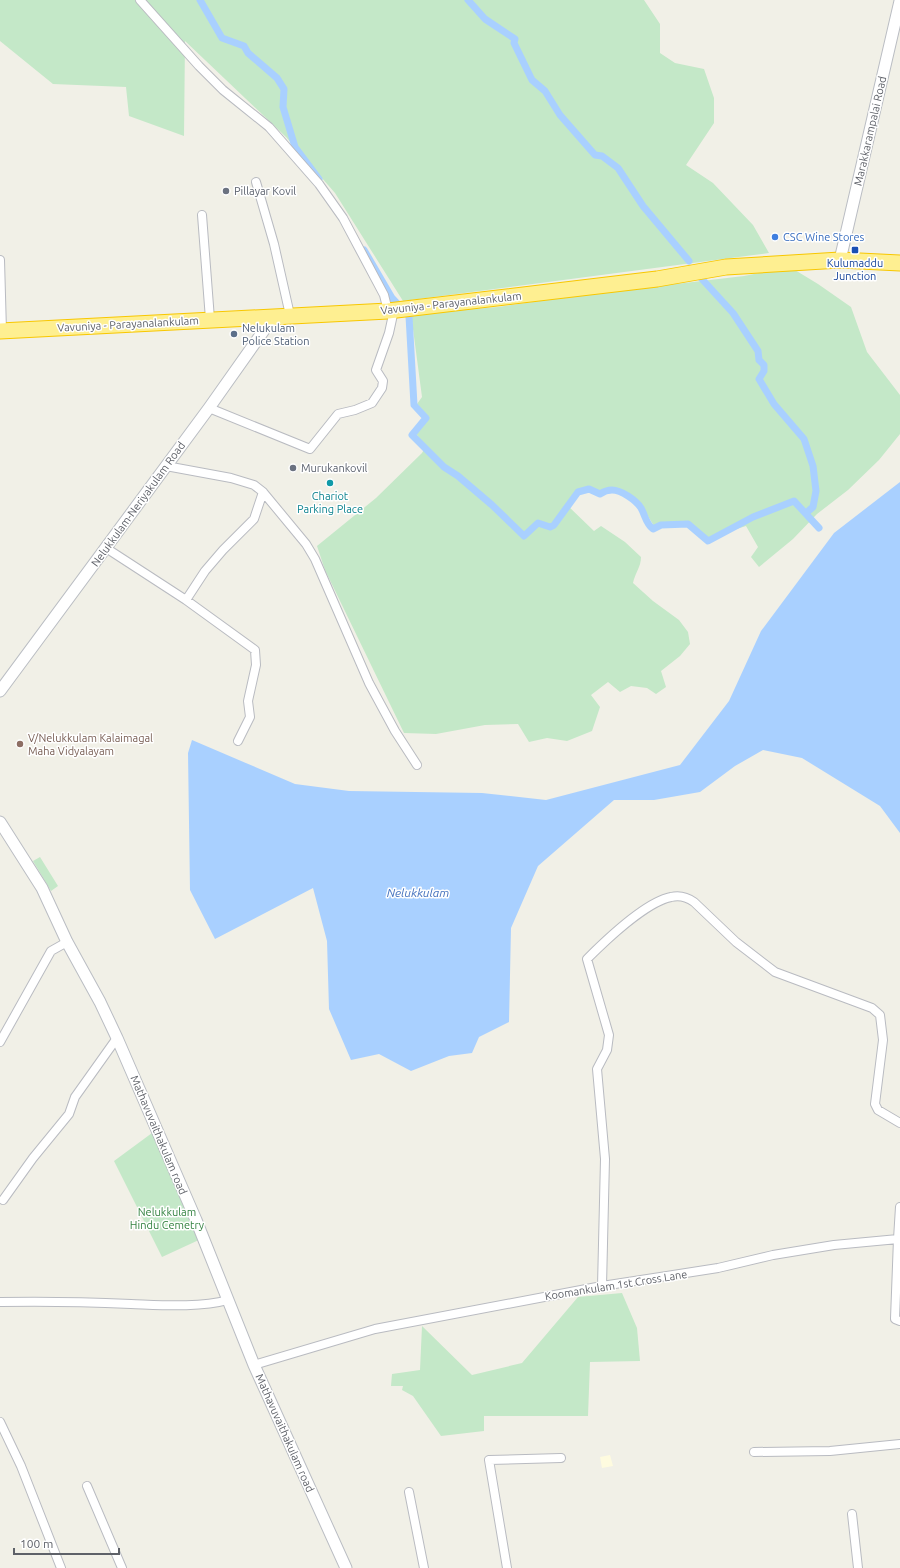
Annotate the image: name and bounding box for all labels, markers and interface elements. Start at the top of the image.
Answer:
street label: Marakkarampalai Road [852,75,888,187]
place label: Pillayar Kovil [234,185,296,197]
marker: Pillayar Kovil [221,186,231,196]
place label: CSC Wine Stores [783,231,865,243]
marker: CSC Wine Stores [770,232,780,242]
marker: Kulumaddu Junction [850,245,860,255]
place label: Kulumaddu Junction [827,257,883,282]
street label: Vavuniya - Parayanalankulam [380,290,522,316]
street label: Vavuniya - Parayanalankulam [57,314,199,334]
place label: Nelukulam Police Station [242,322,310,347]
marker: Nelukulam Police Station [229,329,239,339]
street label: Nelukkulam-Neriyakulam Road [89,439,187,569]
place label: Murukankovil [301,462,368,474]
marker: Murukankovil [288,463,298,473]
marker: Chariot Parking Place [325,478,335,488]
place label: Chariot Parking Place [297,490,363,515]
place label: V/Nelukkulam Kalaimagal Maha Vidyalayam [28,732,153,757]
marker: V/Nelukkulam Kalaimagal Maha Vidyalayam [15,739,25,749]
water label: Nelukkulam [387,886,449,899]
street label: Mathavuvaithakulam road [128,1074,190,1196]
park label: Nelukkulam Hindu Cemetry [130,1206,205,1231]
street label: Koomankulam 1st Cross Lane [544,1268,688,1302]
street label: Mathavuvaithakulam road [253,1372,317,1494]
scale bar [14,1530,119,1556]
text: 100 m [20,1537,53,1550]

